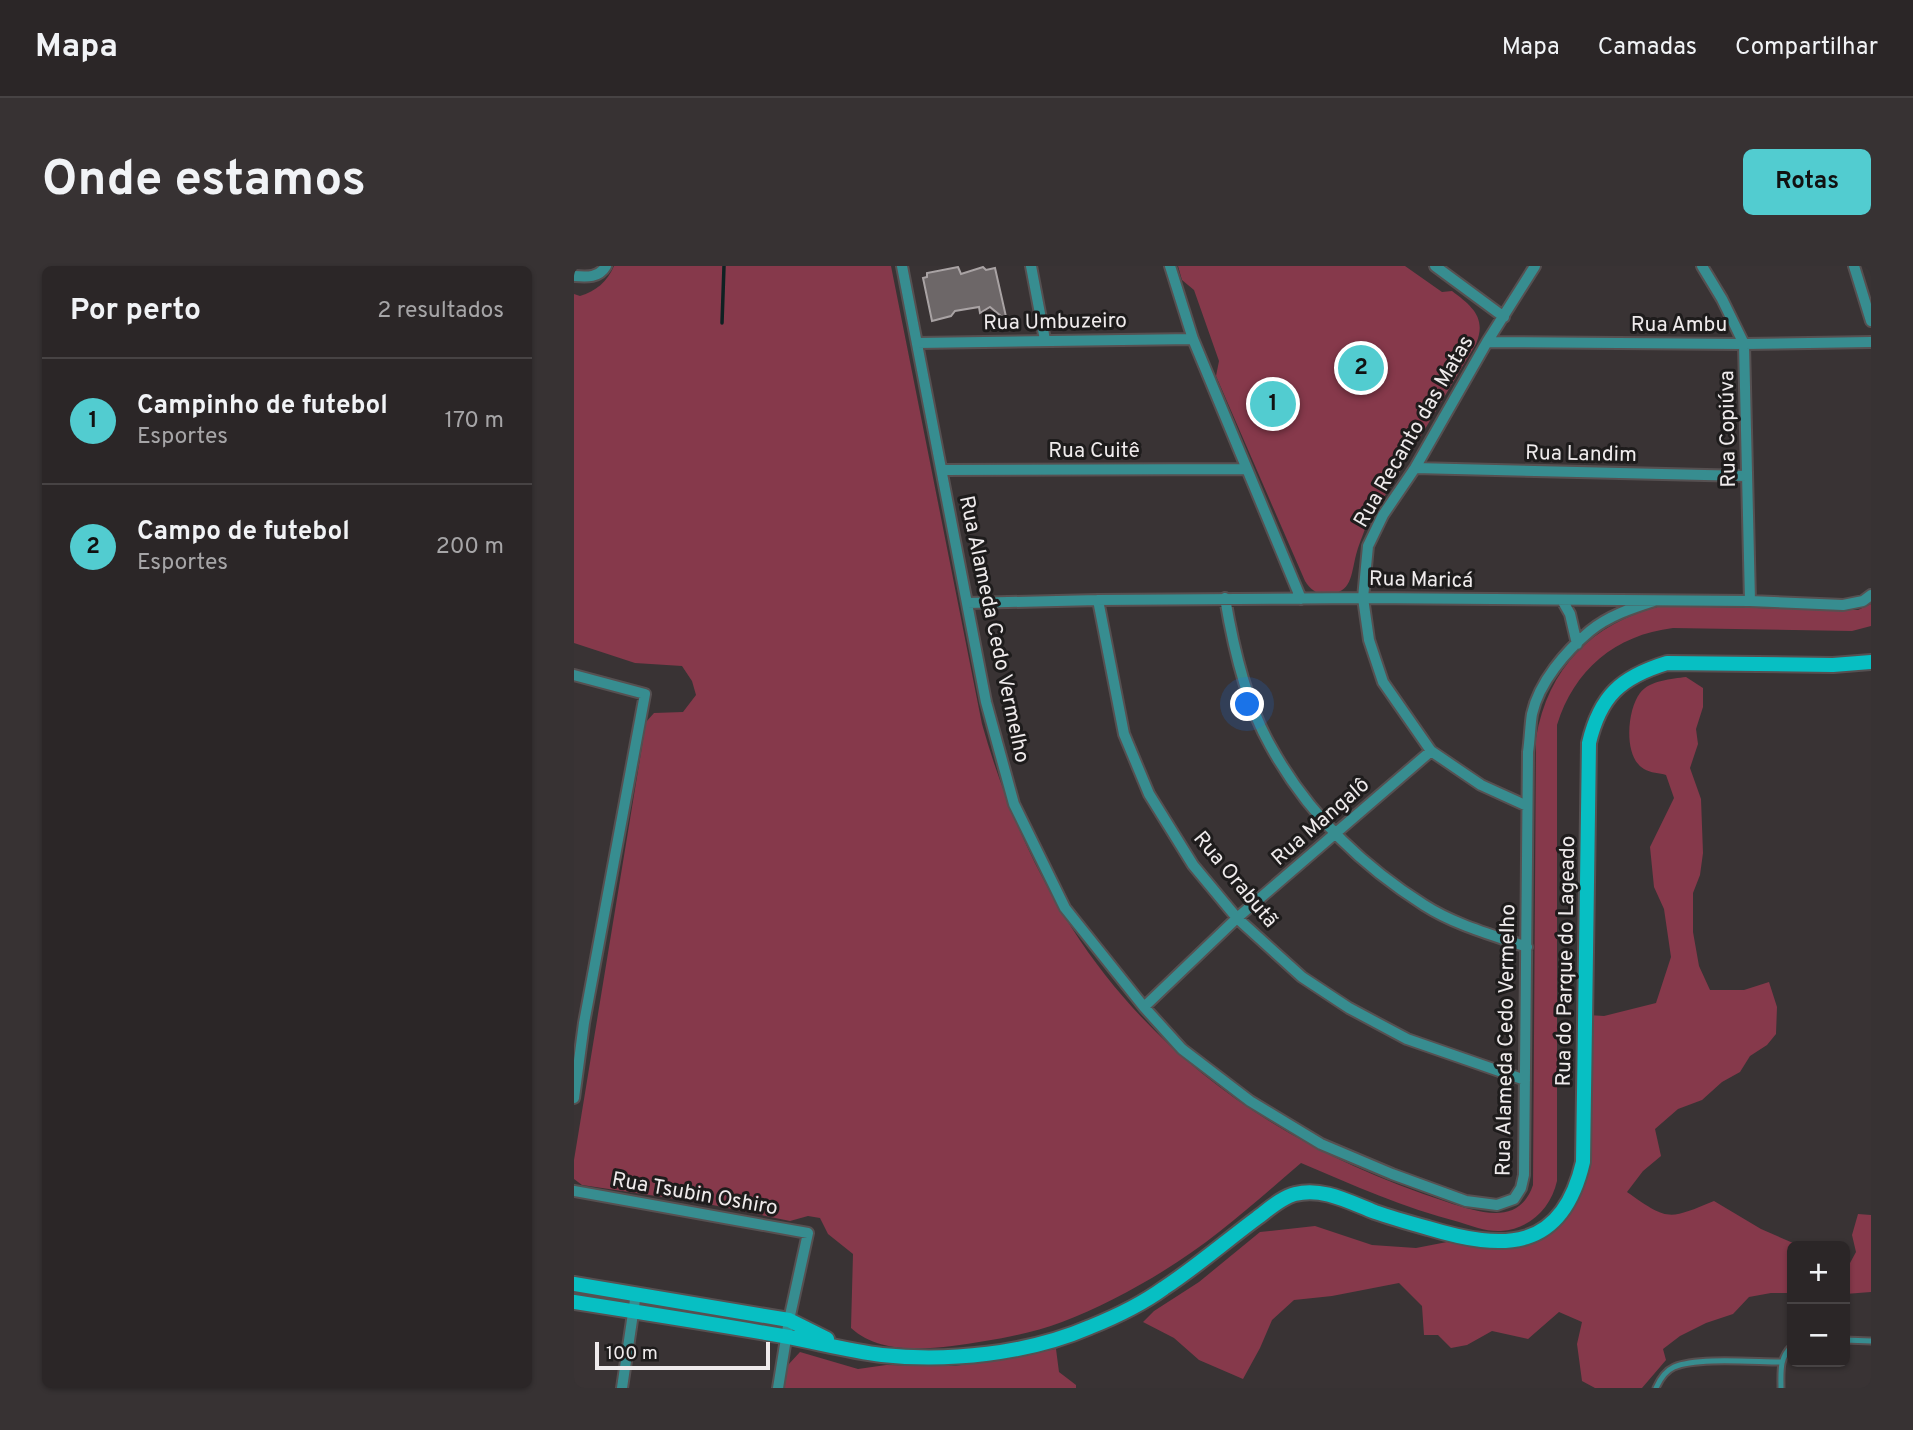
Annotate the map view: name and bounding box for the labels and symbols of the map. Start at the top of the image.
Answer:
street label: Rua Umbuzeiro [983,308,1127,337]
street label: Rua Ambu [1631,312,1727,339]
street label: Rua Recanto das Matas [1348,331,1480,533]
pin: 2 [1338,342,1384,394]
street label: Rua Copiúva [1714,370,1743,488]
pin: 1 [1250,378,1296,430]
street label: Rua Cuitê [1048,438,1140,465]
street label: Rua Landim [1525,440,1637,469]
street label: Rua Alameda Cedo Vermelho [952,493,1035,765]
street label: Rua Maricá [1369,566,1473,595]
your location [1230,687,1264,721]
street label: Rua Mangalô [1266,772,1376,872]
street label: Rua Orabutã [1187,826,1283,934]
street label: Rua do Parque do Lageado [1551,835,1582,1087]
street label: Rua Alameda Cedo Vermelho [1491,904,1522,1176]
street label: Rua Tsubin Oshiro [610,1167,780,1222]
scale bar [595,1339,770,1371]

